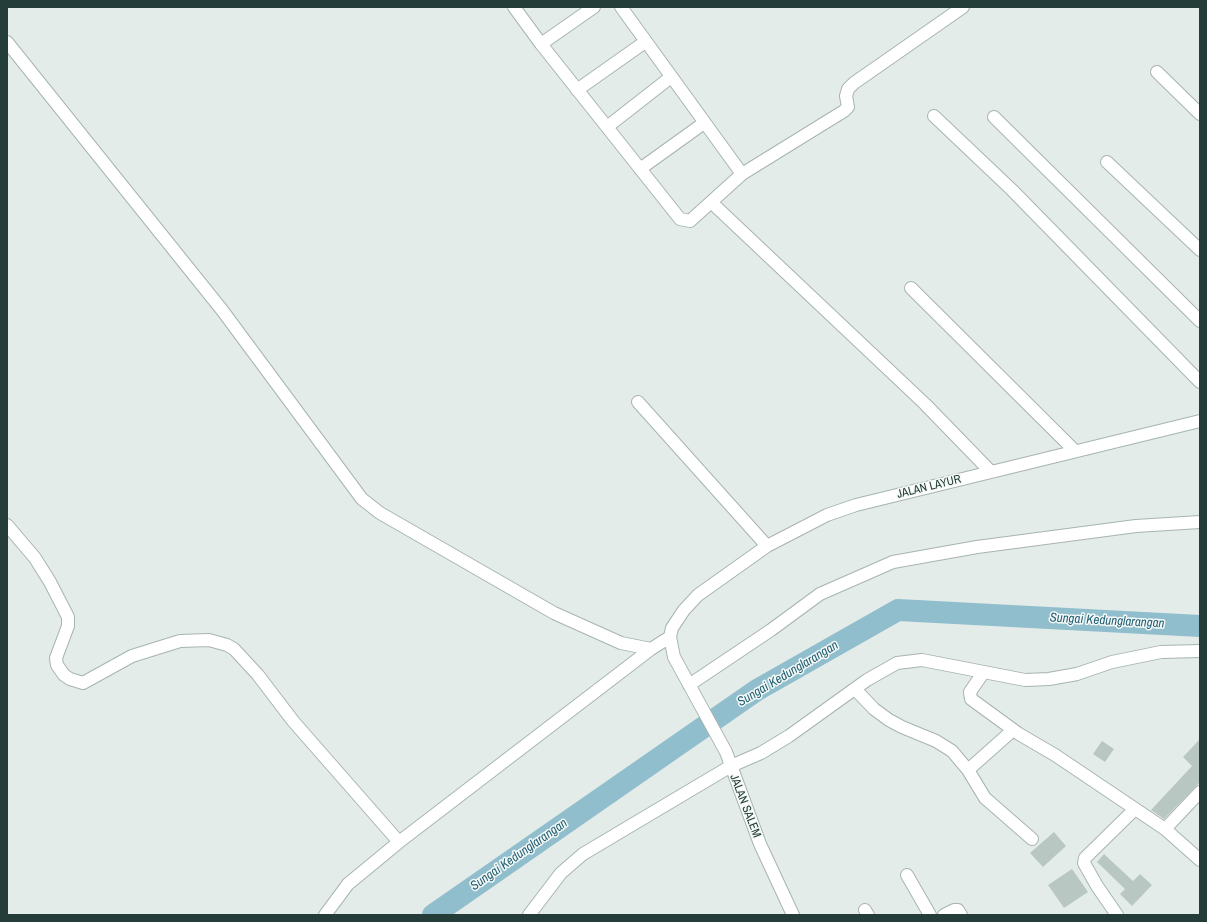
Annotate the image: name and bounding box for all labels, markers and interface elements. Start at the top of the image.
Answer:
street label: JALAN LAYUR [896,472,962,502]
water label: Sungai Kedunglarangan [1049,610,1165,632]
water label: Sungai Kedunglarangan [735,638,841,710]
street label: JALAN SALEM [726,772,764,840]
water label: Sungai Kedunglarangan [467,816,571,894]

